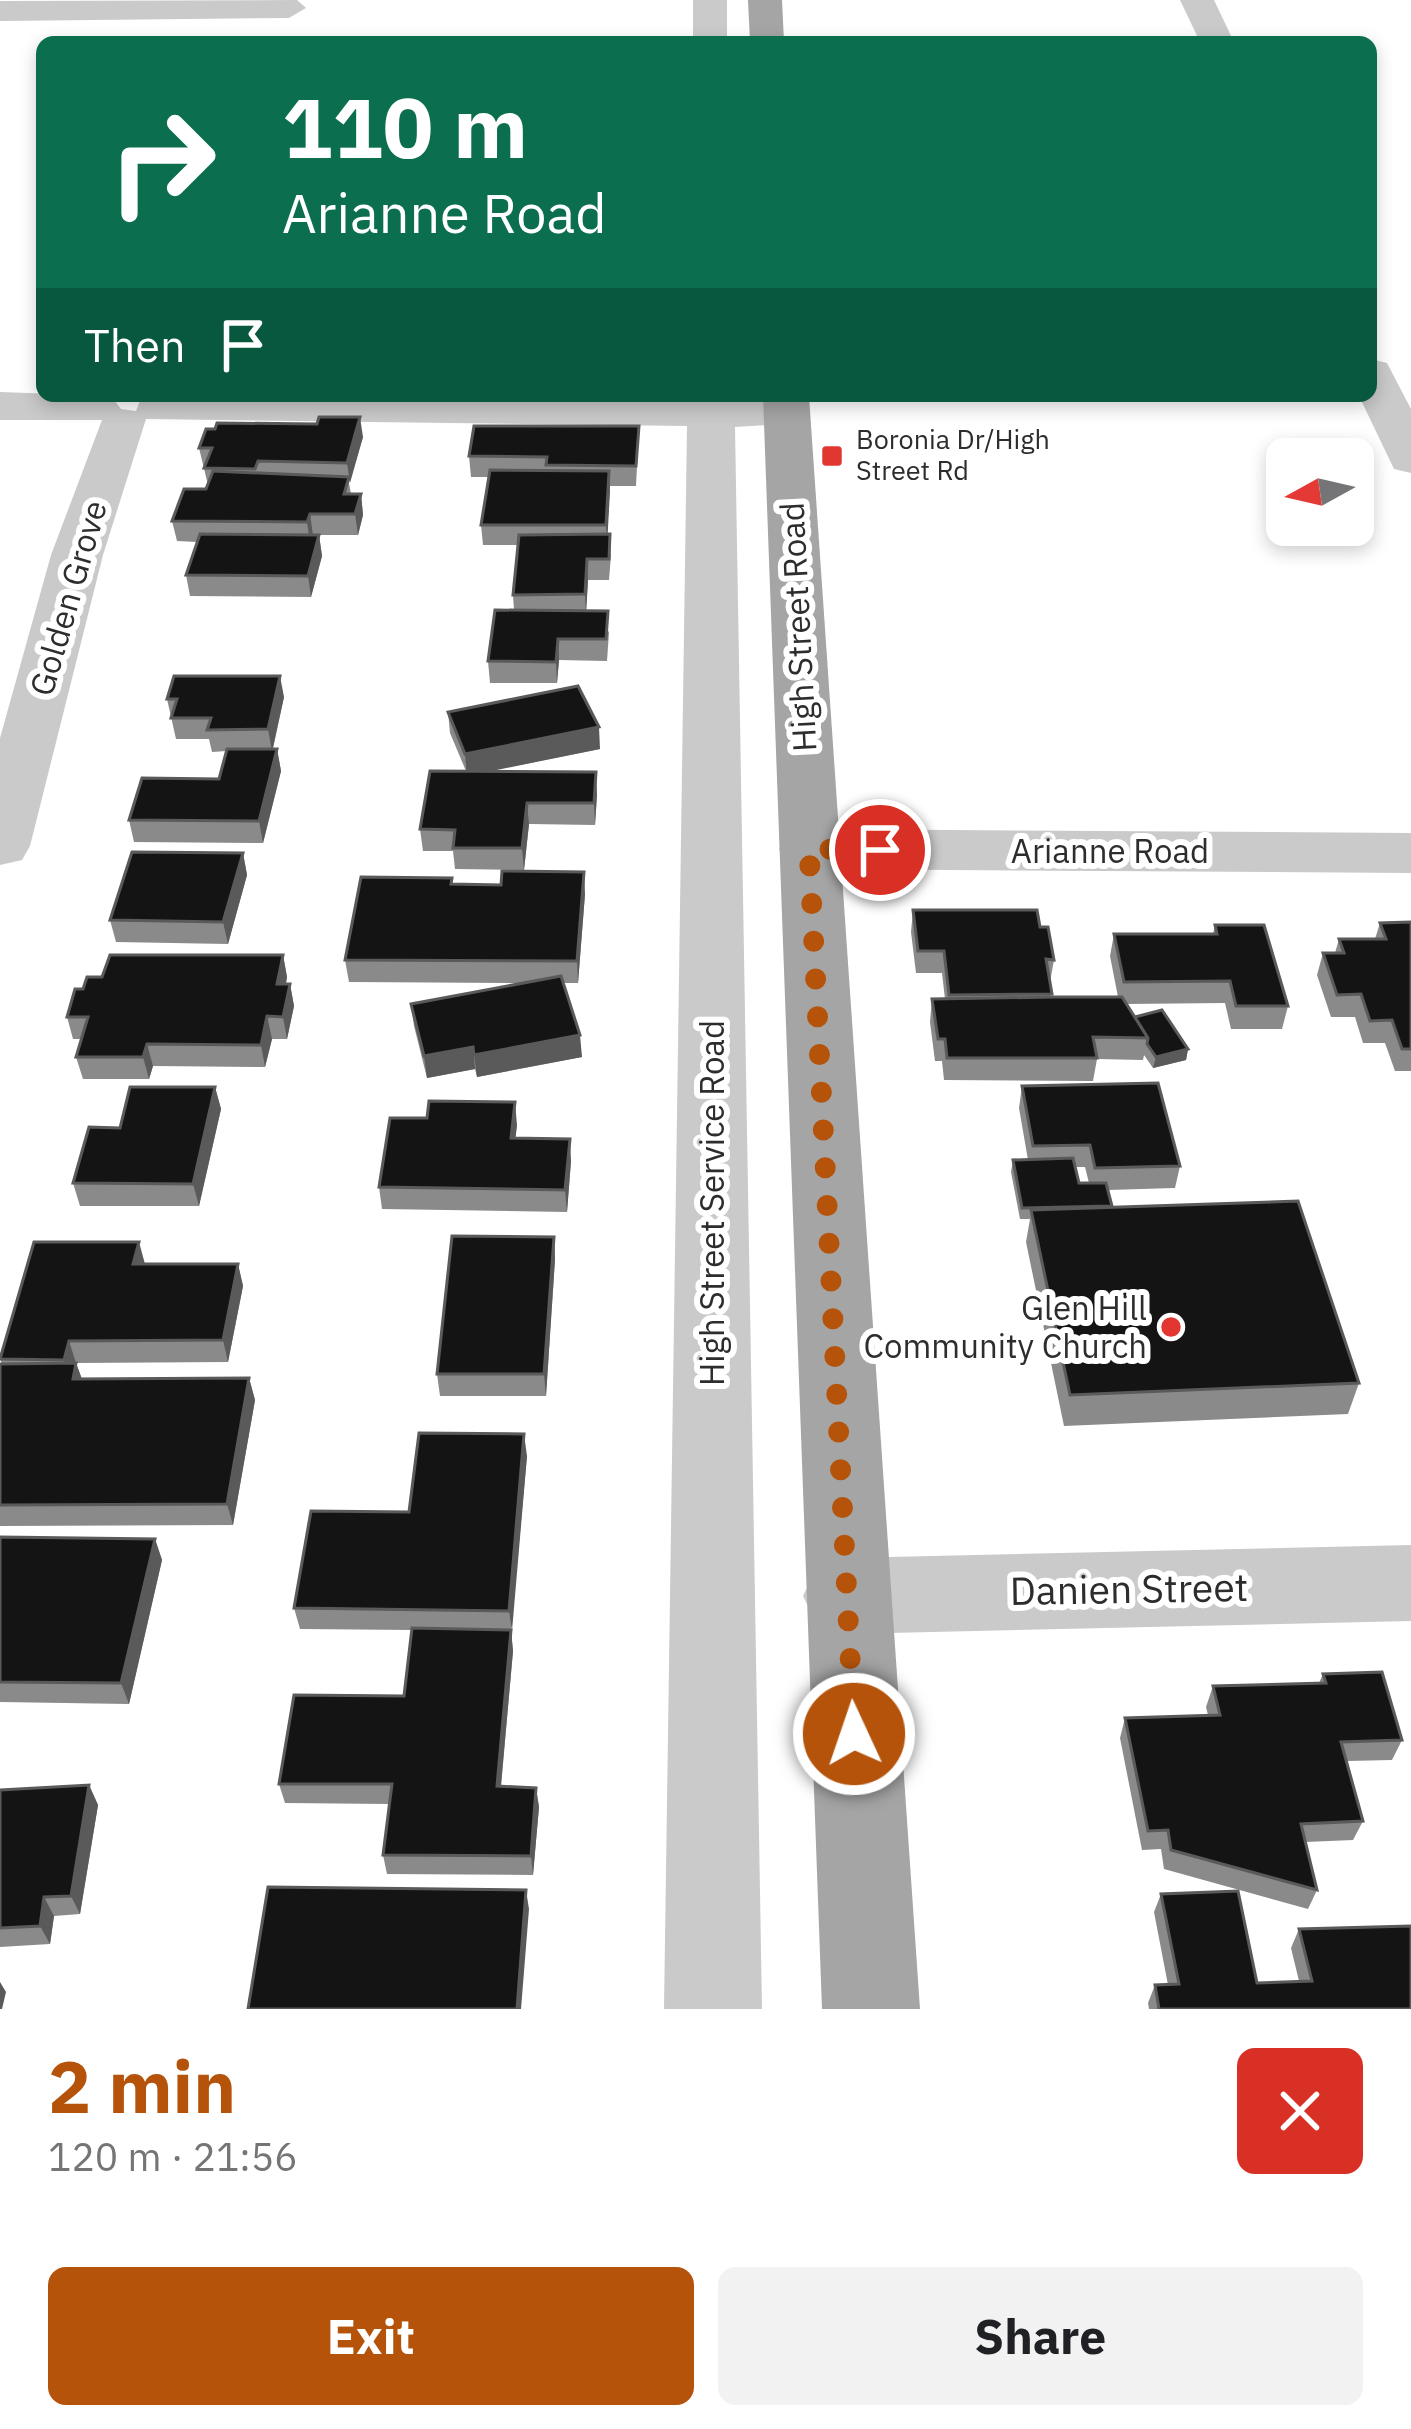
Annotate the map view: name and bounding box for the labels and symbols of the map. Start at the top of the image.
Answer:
place label: Boronia Dr/High Street Rd [856,421,1050,487]
north arrow [1266,438,1374,546]
marker: Boronia Dr/High Street Rd [819,443,845,469]
street label: Golden Grove [19,495,116,701]
street label: High Street Road [769,501,826,753]
pin [829,799,931,901]
street label: Arianne Road [1011,829,1209,872]
street label: High Street Service Road [690,1020,733,1386]
place label: Glen Hill Community Church [864,1286,1147,1367]
marker: Glen Hill Community Church [1158,1314,1184,1340]
street label: Danien Street [1009,1561,1249,1616]
position arrow [791,1671,917,1797]

